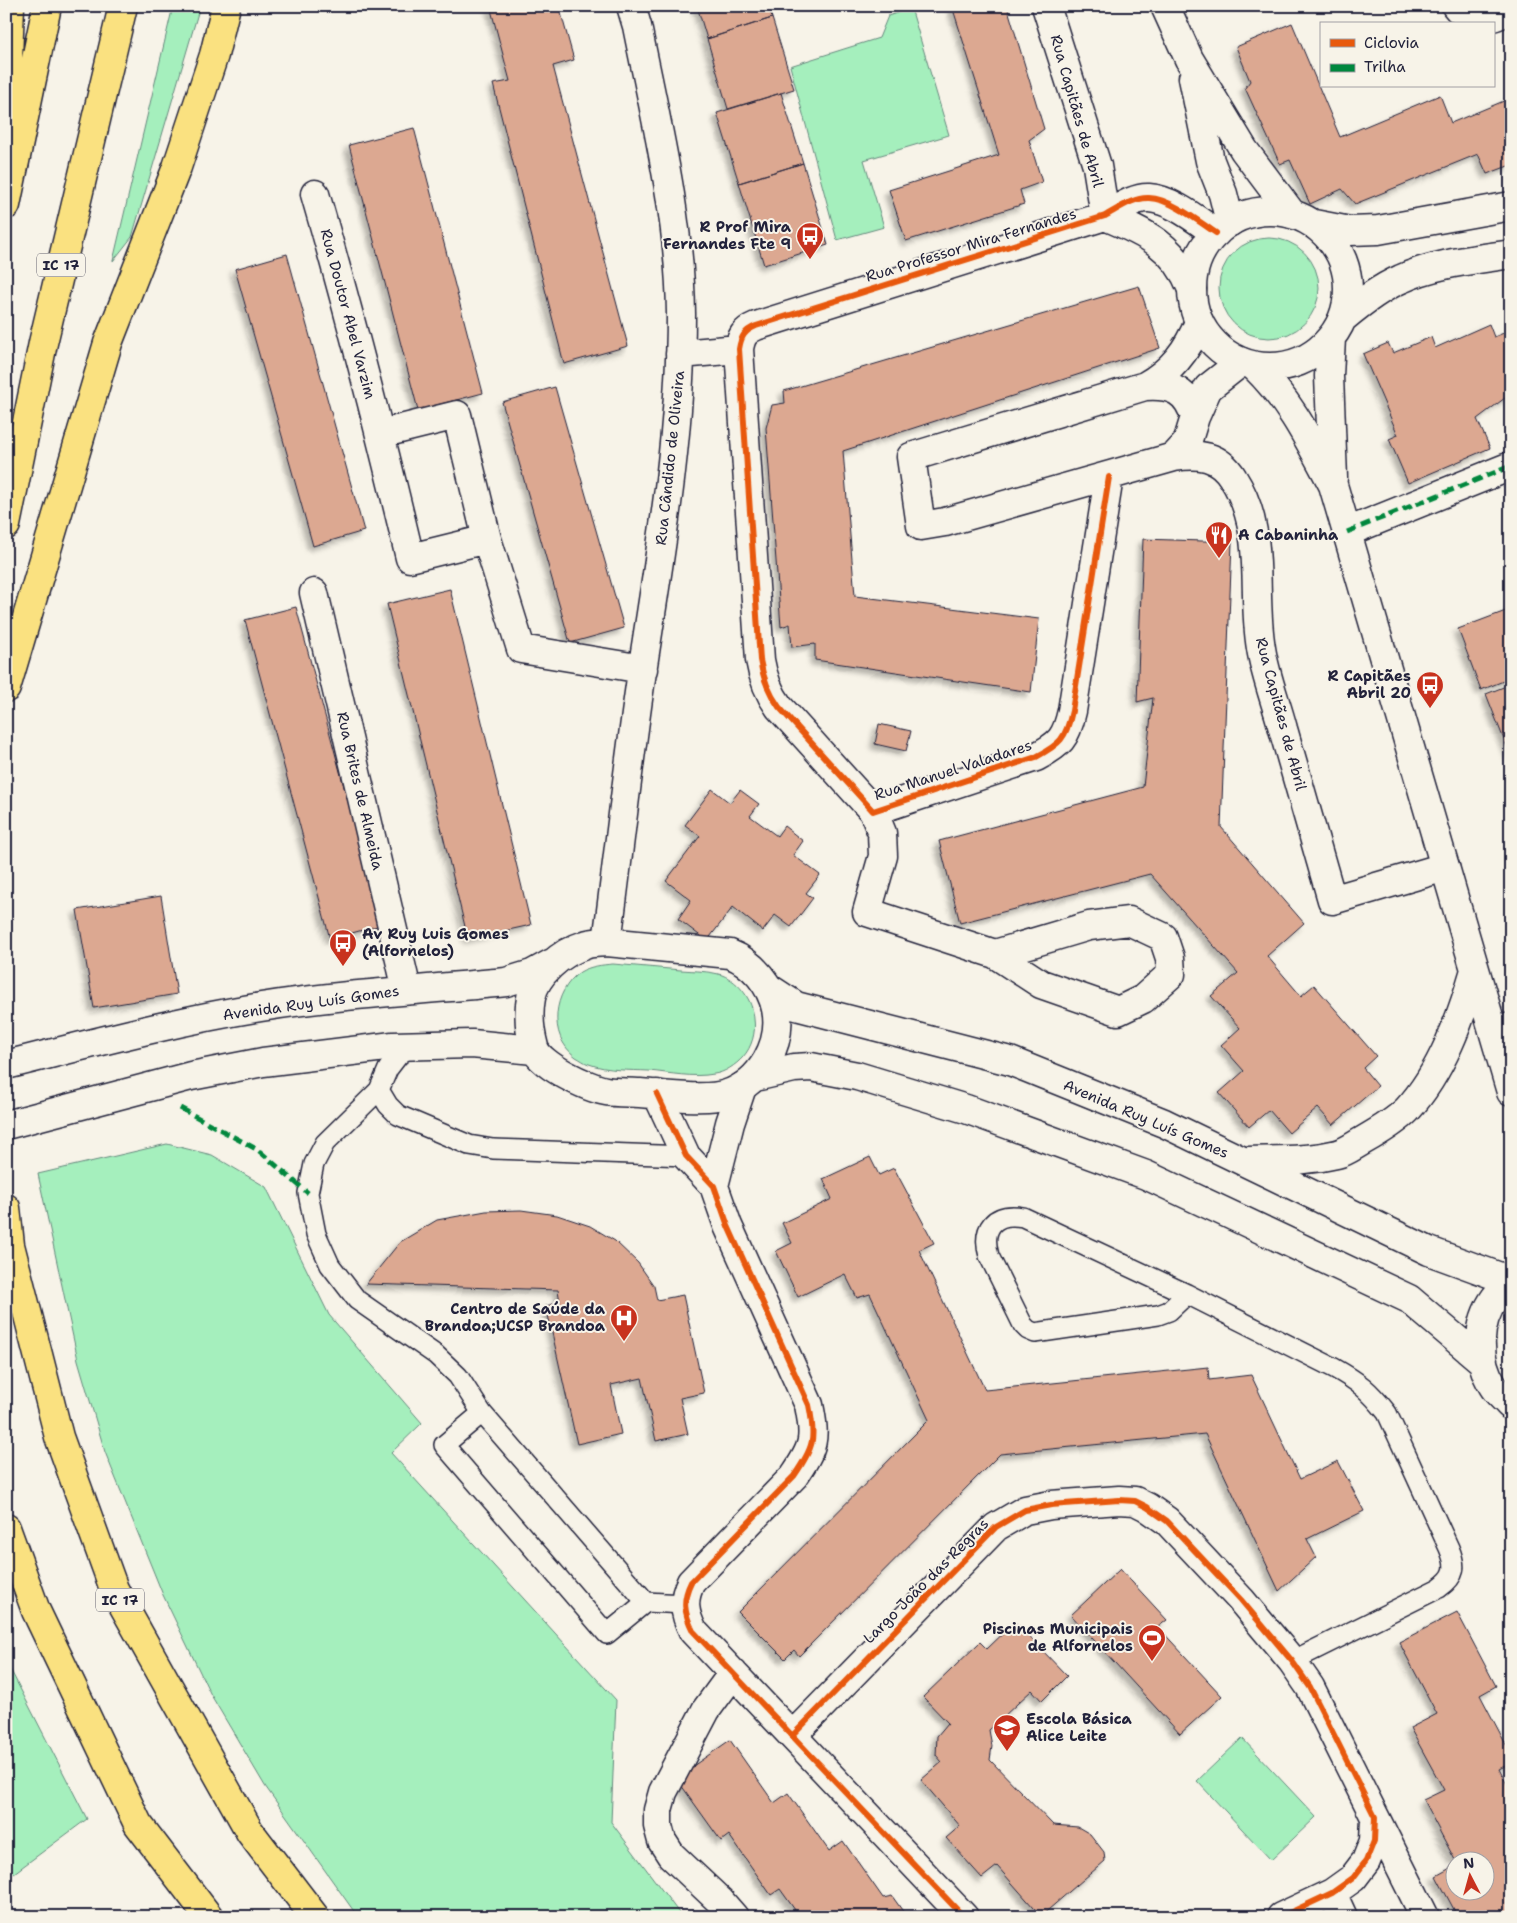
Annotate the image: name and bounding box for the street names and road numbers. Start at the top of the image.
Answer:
street label: Rua Capitães de Abril [1046,32,1108,190]
street label: Rua Professor Mira Fernandes [863,203,1079,287]
street label: Rua Doutor Abel Varzim [316,227,380,401]
road number: IC 17 [37,254,85,276]
street label: Rua Cândido de Oliveira [651,369,689,546]
street label: Rua Capitães de Abril [1251,635,1311,793]
street label: Rua Brites de Almeida [332,710,388,873]
street label: Rua Manuel Valadares [872,735,1034,805]
street label: Avenida Ruy Luís Gomes [222,981,400,1025]
street label: Avenida Ruy Luís Gomes [1060,1075,1232,1163]
street label: Largo João das Regras [859,1514,993,1648]
road number: IC 17 [96,1588,144,1612]

